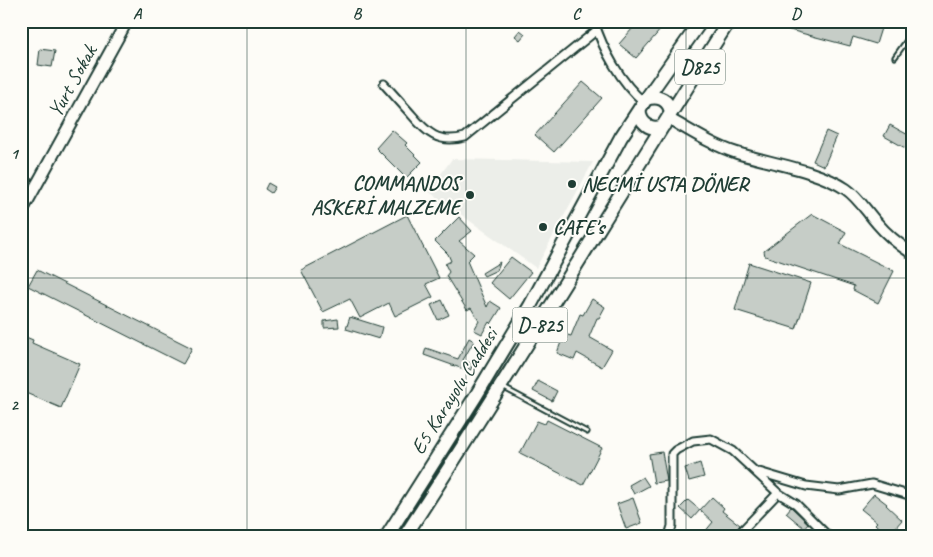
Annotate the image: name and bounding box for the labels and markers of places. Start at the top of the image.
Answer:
place label: COMMANDOS ASKERİ MALZEME [311,170,464,220]
place label: NECMİ USTA DÖNER [582,171,750,197]
marker: NECMİ USTA DÖNER [566,178,578,190]
marker: COMMANDOS ASKERİ MALZEME [464,189,476,201]
place label: CAFE's [553,214,607,240]
marker: CAFE's [537,221,549,233]

